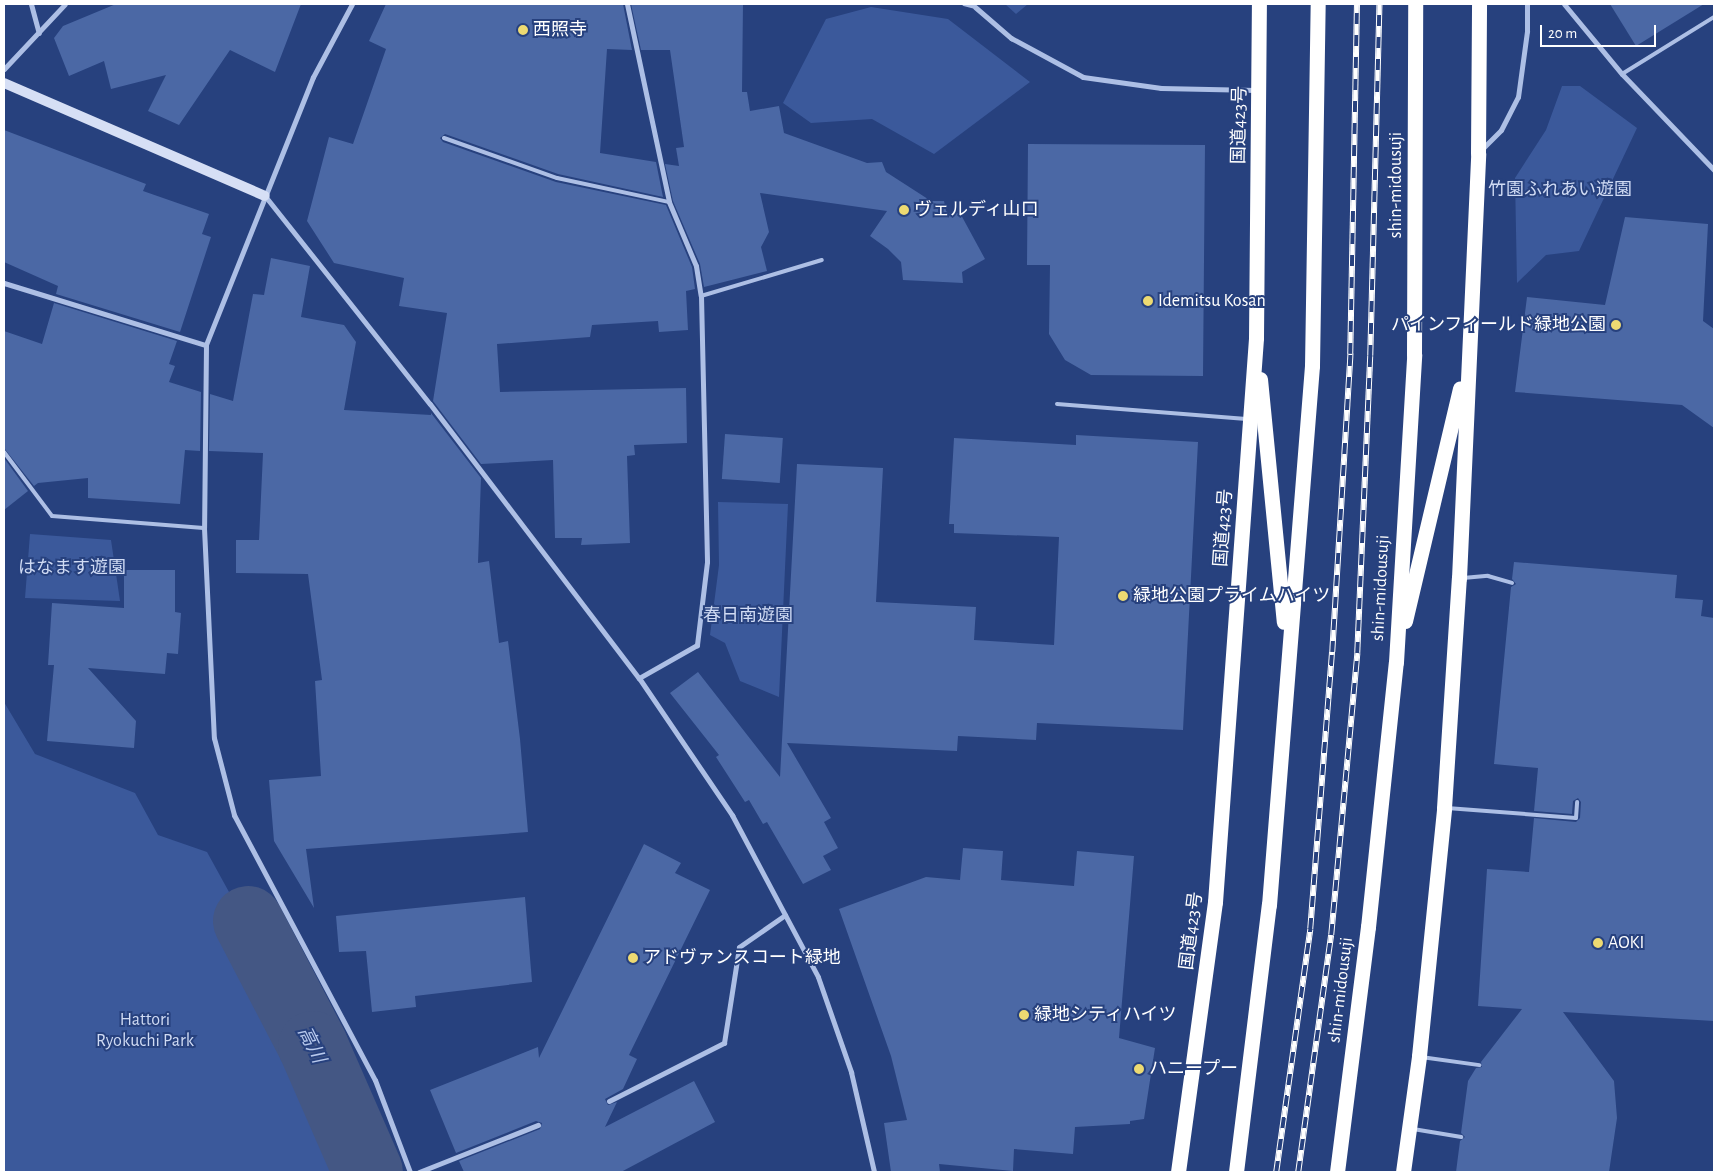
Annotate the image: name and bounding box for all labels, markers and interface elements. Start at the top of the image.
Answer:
scale bar [1543,15,1659,47]
place label: 西照寺 [533,19,587,41]
marker: 西照寺 [517,24,529,36]
text: 20 m [1548,26,1577,41]
street label: 国道423号 [1229,86,1251,164]
street label: shin-midousuji [1385,132,1407,238]
park label: 竹園ふれあい遊園 [1488,179,1632,201]
place label: ヴェルディ山口 [914,199,1040,221]
marker: ヴェルディ山口 [898,204,910,216]
place label: Idemitsu Kosan [1158,290,1266,312]
marker: Idemitsu Kosan [1142,295,1154,307]
place label: パインフィールド緑地公園 [1390,314,1606,336]
marker: パインフィールド緑地公園 [1610,319,1622,331]
street label: 国道423号 [1210,488,1238,568]
street label: shin-midousuji [1367,534,1395,642]
park label: はなます遊園 [18,557,126,579]
place label: 緑地公園プライムハイツ [1133,585,1331,607]
marker: 緑地公園プライムハイツ [1117,590,1129,602]
park label: 春日南遊園 [703,605,793,627]
street label: 国道423号 [1177,891,1207,971]
place label: AOKI [1608,932,1644,954]
street label: shin-midousuji [1324,936,1358,1044]
marker: AOKI [1592,937,1604,949]
place label: アドヴァンスコート緑地 [643,947,841,969]
marker: アドヴァンスコート緑地 [627,952,639,964]
place label: 緑地シティハイツ [1034,1004,1178,1026]
marker: 緑地シティハイツ [1018,1009,1030,1021]
park label: Hattori Ryokuchi Park [96,1010,194,1052]
water label: 高川 [292,1023,330,1067]
place label: ハニープー [1149,1058,1239,1080]
marker: ハニープー [1133,1063,1145,1075]

